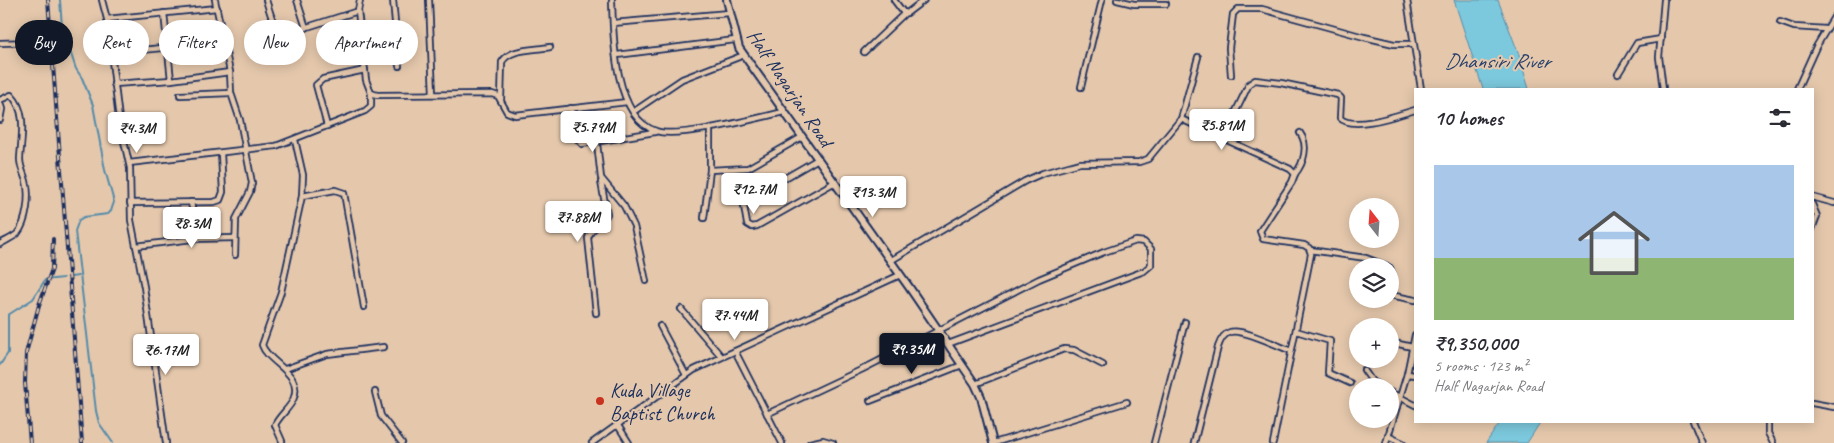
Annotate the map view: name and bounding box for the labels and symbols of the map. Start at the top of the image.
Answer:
street label: Half Nagarjan Road [742,25,840,154]
water label: Dhansiri River [1445,48,1553,74]
pin: ₹5.81M [1181,108,1263,151]
pin: ₹5.79M [552,110,634,153]
pin: ₹4.3M [102,112,172,154]
pin: ₹12.7M [713,172,795,215]
pin: ₹13.3M [832,176,914,218]
north arrow [1349,198,1399,248]
pin: ₹7.88M [537,200,619,243]
pin: ₹8.3M [157,206,227,249]
pin: ₹7.44M [694,298,776,341]
pin: ₹9.35M [871,332,953,375]
pin: ₹6.17M [125,334,207,376]
place label: Kuda Village Baptist Church [610,378,716,426]
marker: Kuda Village Baptist Church [594,395,606,407]

